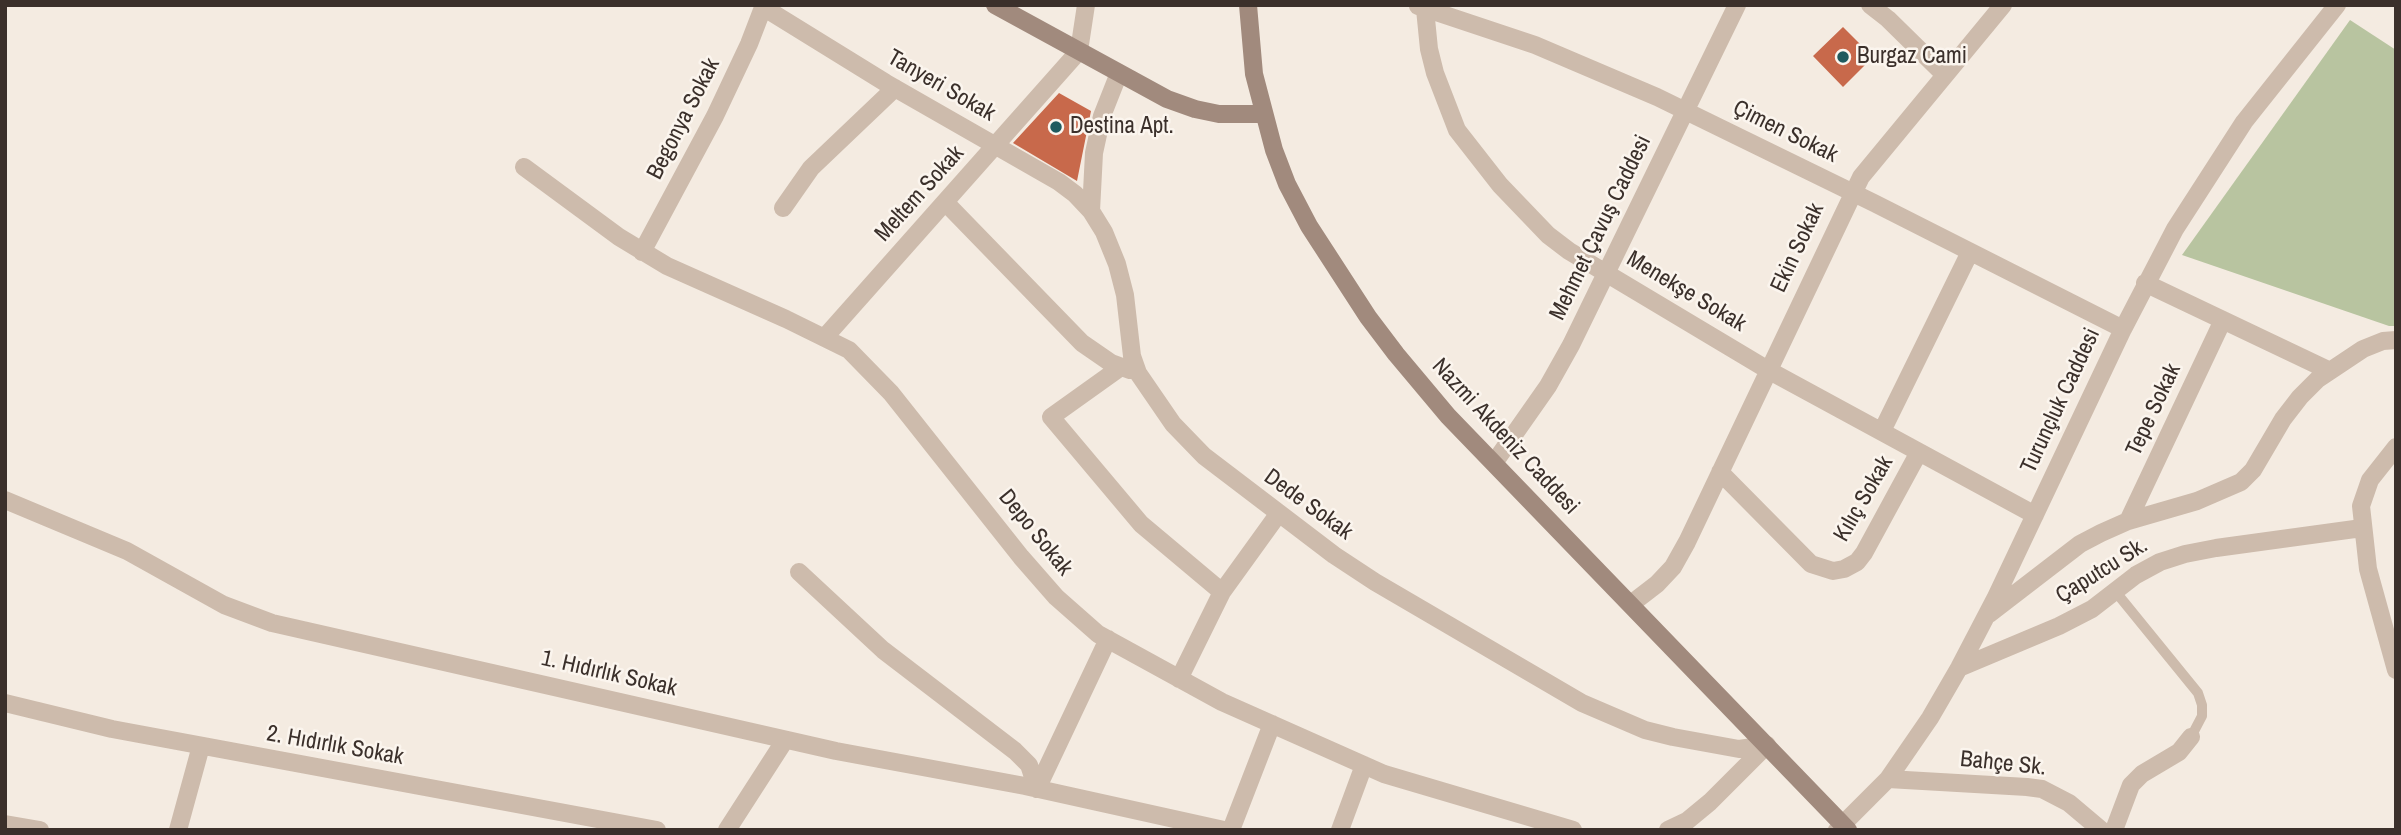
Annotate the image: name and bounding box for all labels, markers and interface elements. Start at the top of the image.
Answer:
place label: Burgaz Cami [1857,43,1967,71]
street label: Tanyeri Sokak [882,44,1000,128]
marker: Burgaz Cami [1835,49,1851,65]
street label: Begonya Sokak [642,54,726,184]
street label: Çimen Sokak [1728,95,1842,169]
place label: Destina Apt. [1070,113,1174,141]
marker: Destina Apt. [1048,119,1064,135]
street label: Mehmet Çavuş Caddesi [1544,131,1658,325]
street label: Meltem Sokak [870,140,970,248]
street label: Ekin Sokak [1765,199,1831,297]
street label: Menekşe Sokak [1621,246,1751,338]
street label: Turunçluk Caddesi [2015,324,2107,478]
street label: Nazmi Akdeniz Caddesi [1426,353,1584,521]
street label: Tepe Sokak [2121,360,2187,460]
street label: Kılıç Sokak [1828,451,1900,547]
street label: Dede Sokak [1258,464,1358,546]
street label: Depo Sokak [992,484,1078,582]
street label: Çaputcu Sk. [2051,532,2153,610]
street label: 1. Hıdırlık Sokak [538,645,680,703]
street label: 2. Hıdırlık Sokak [264,720,406,772]
street label: Bahçe Sk. [1959,746,2047,782]

